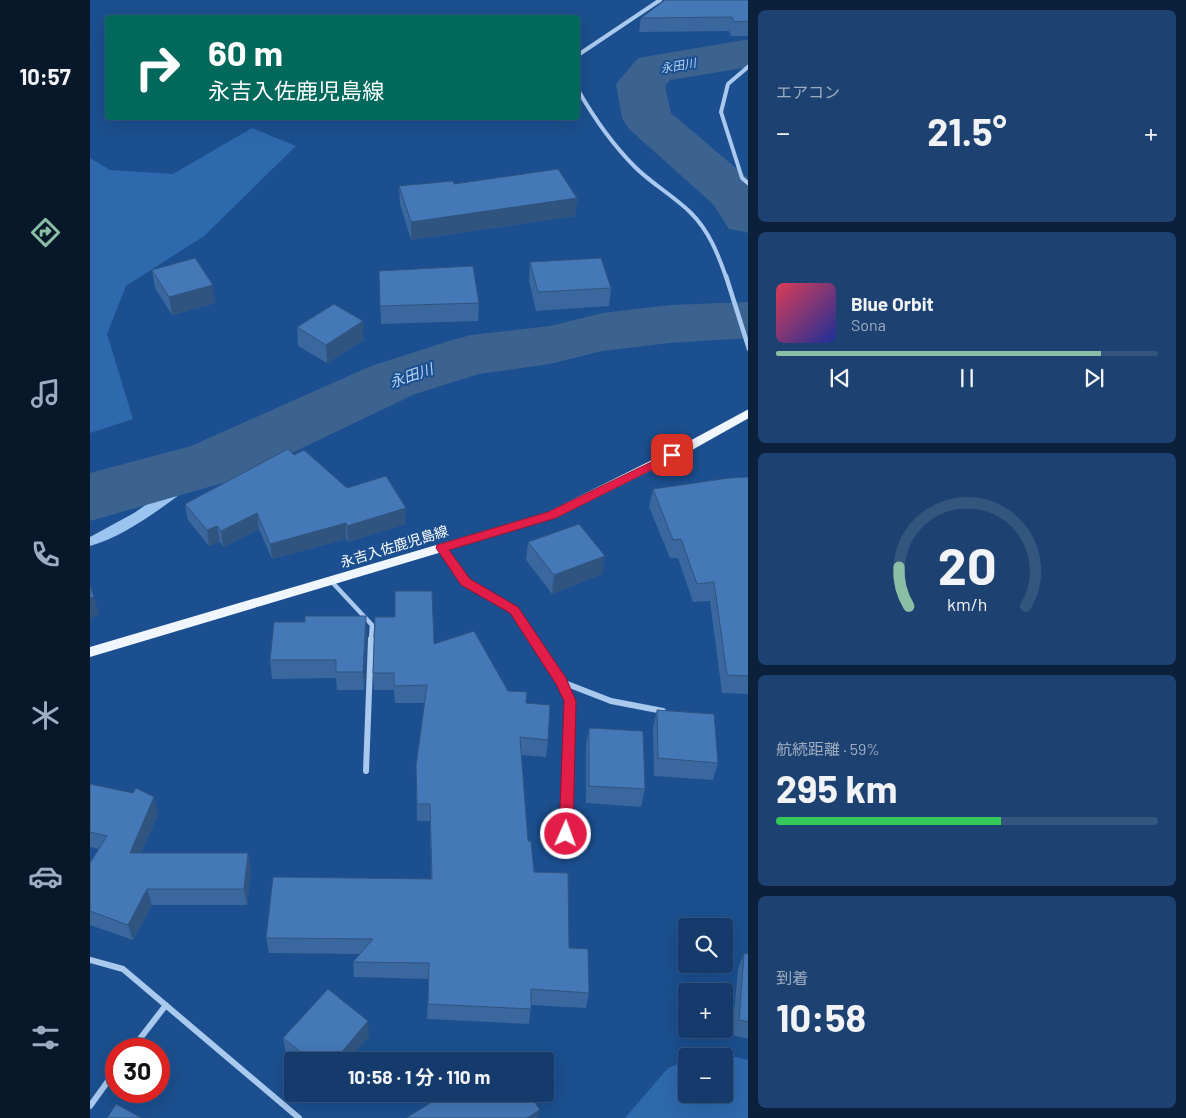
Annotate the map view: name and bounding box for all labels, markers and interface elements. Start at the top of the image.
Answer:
text: 60 m [208,31,283,73]
icon: right [125,35,190,100]
water label: 永田川 [659,55,699,75]
text: 10:57 [19,63,71,89]
text: 永吉入佐鹿児島線 [208,77,384,103]
text: エアコン [776,82,840,101]
text: 21.5° [927,108,1007,154]
text: − [776,115,790,149]
text: + [1144,115,1158,149]
icon: directions [28,215,63,250]
text: Blue Orbit [851,292,934,315]
text: Sona [851,315,886,334]
water label: 永田川 [387,359,437,391]
icon: previous [826,364,854,392]
icon: pause [953,364,981,392]
icon: next [1080,364,1108,392]
icon: music [28,376,63,411]
pin [651,434,693,476]
icon: arrive [658,441,686,469]
street label: 永吉入佐鹿児島線 [338,521,450,571]
text: 20 [938,533,996,595]
icon: phone [28,537,63,572]
text: km/h [947,593,987,615]
icon: climate [28,698,63,733]
text: 航続距離 · 59% [776,739,880,758]
text: 295 km [776,765,898,811]
position arrow [539,807,591,859]
icon: car [28,859,63,894]
map controls [678,918,733,1103]
button: search [678,918,733,973]
text: 到着 [776,968,808,987]
button: + [678,983,733,1038]
text: 10:58 [776,994,866,1040]
icon: filters [28,1020,63,1055]
speed limit sign: 30 [105,1038,170,1103]
button: − [678,1048,733,1103]
text: 10:58 · 1 分 · 110 m [348,1065,490,1088]

